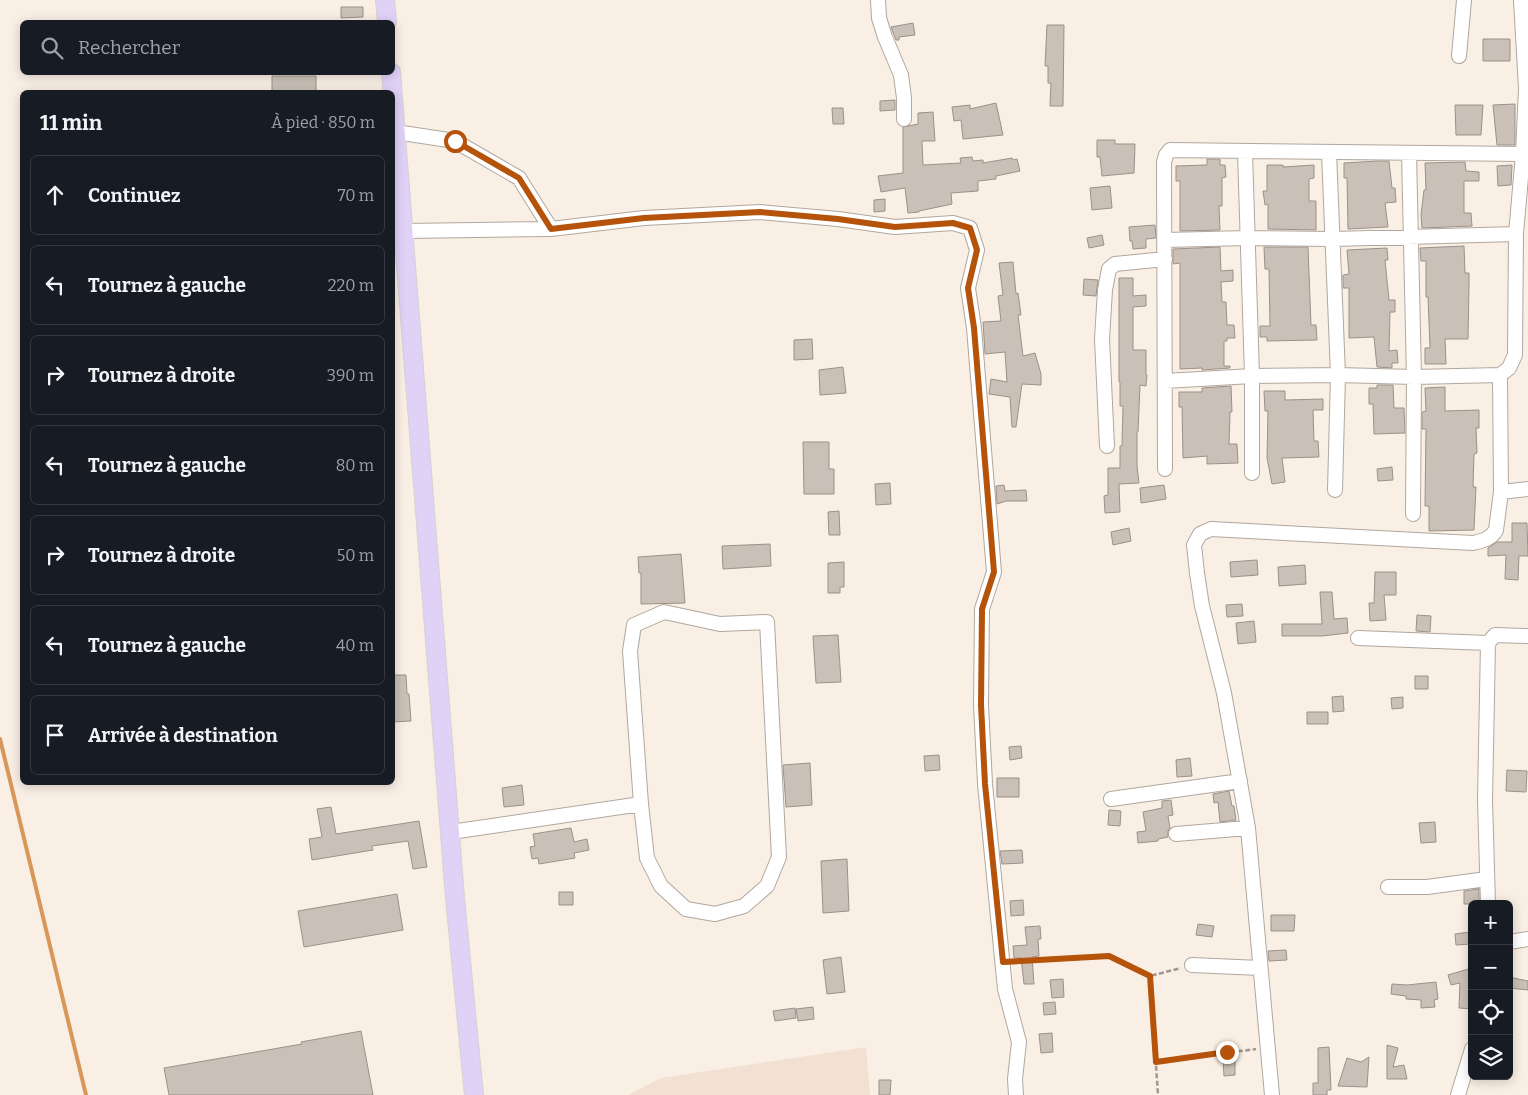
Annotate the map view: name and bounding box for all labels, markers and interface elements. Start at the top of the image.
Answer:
search box [20,20,395,75]
icon: search [38,34,66,62]
text: Rechercher [78,36,180,59]
text: 11 min [40,110,102,136]
text: À pied · 850 m [271,113,375,132]
route start [444,130,467,153]
icon: ahead [41,181,69,209]
text: Continuez [88,184,181,207]
text: 70 m [338,186,374,205]
icon: left [41,271,69,299]
text: Tournez à gauche [88,274,246,297]
text: 220 m [328,276,374,295]
icon: right [41,361,69,389]
text: Tournez à droite [88,364,235,387]
text: 390 m [327,366,374,385]
icon: left [41,451,69,479]
text: Tournez à gauche [88,454,246,477]
text: 80 m [336,456,374,475]
icon: right [41,541,69,569]
text: Tournez à droite [88,544,235,567]
text: 50 m [337,546,374,565]
icon: left [41,631,69,659]
text: Tournez à gauche [88,634,246,657]
text: 40 m [336,636,374,655]
icon: arrive [41,721,69,749]
text: Arrivée à destination [88,724,278,747]
map controls [1468,900,1513,1080]
button: + [1468,900,1513,945]
button: − [1468,945,1513,990]
button: locate [1468,990,1513,1035]
button: layers [1468,1035,1513,1080]
route end [1216,1041,1239,1064]

